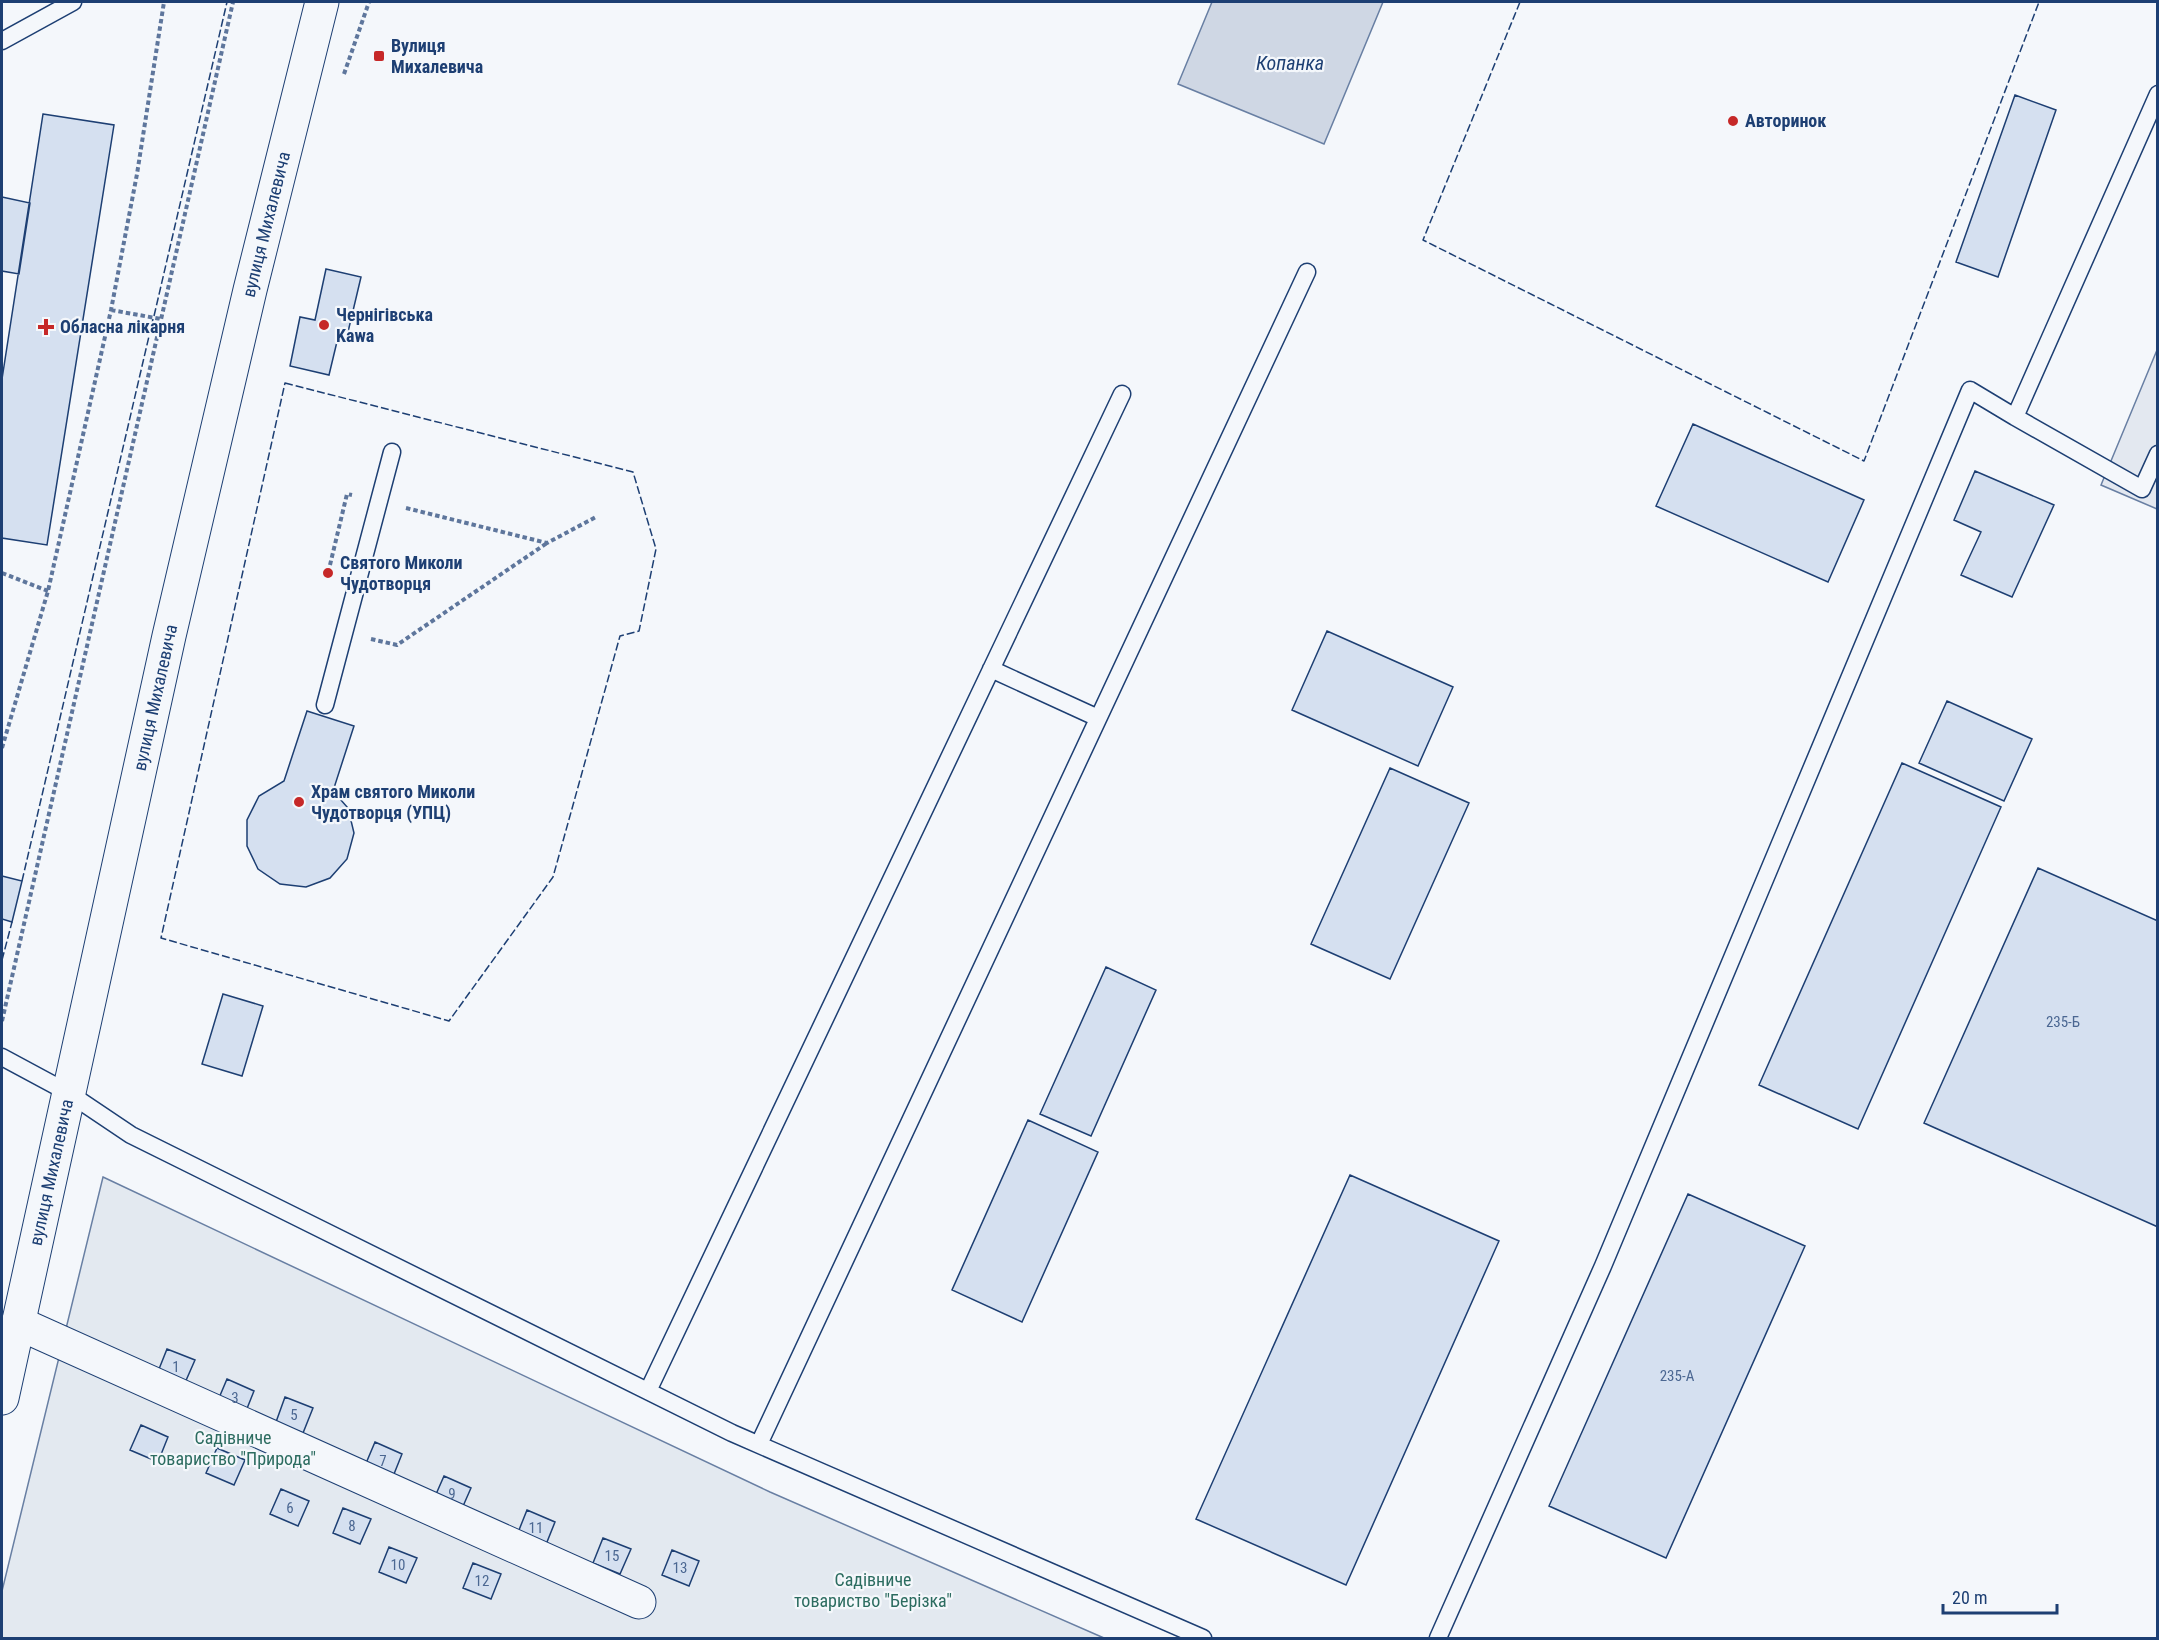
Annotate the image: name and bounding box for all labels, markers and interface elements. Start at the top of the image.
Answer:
place label: Вулиця Михалевича [391,35,483,77]
marker: Вулиця Михалевича [372,49,386,63]
water label: Копанка [1256,51,1324,75]
place label: Авторинок [1745,110,1826,131]
marker: Авторинок [1726,114,1740,128]
street label: вулиця Михалевича [238,149,294,299]
place label: Чернігівська Kawa [336,304,433,346]
place label: Обласна лікарня [60,316,185,337]
marker: Обласна лікарня [37,318,55,336]
marker: Чернігівська Kawa [317,318,331,332]
place label: Святого Миколи Чудотворця [340,552,463,594]
marker: Святого Миколи Чудотворця [321,566,335,580]
street label: вулиця Михалевича [129,622,181,773]
place label: Храм святого Миколи Чудотворця (УПЦ) [311,781,475,824]
marker: Храм святого Миколи Чудотворця (УПЦ) [292,795,306,809]
house number: 235-Б [2046,1013,2080,1031]
street label: вулиця Михалевича [25,1097,77,1247]
house number: 1 [172,1358,180,1376]
house number: 235-А [1660,1367,1695,1385]
house number: 3 [231,1389,239,1407]
house number: 5 [290,1406,298,1424]
park label: Садівниче товариство "Природа" [150,1427,316,1469]
house number: 7 [379,1452,387,1470]
house number: 9 [448,1485,456,1503]
house number: 6 [286,1499,294,1517]
house number: 8 [348,1517,356,1535]
house number: 11 [529,1519,543,1537]
house number: 15 [605,1547,619,1565]
house number: 10 [391,1556,405,1574]
house number: 13 [673,1559,687,1577]
park label: Садівниче товариство "Берізка" [794,1569,952,1611]
house number: 12 [475,1572,489,1590]
scale bar [1943,1577,2057,1615]
text: 20 m [1952,1587,1987,1608]

